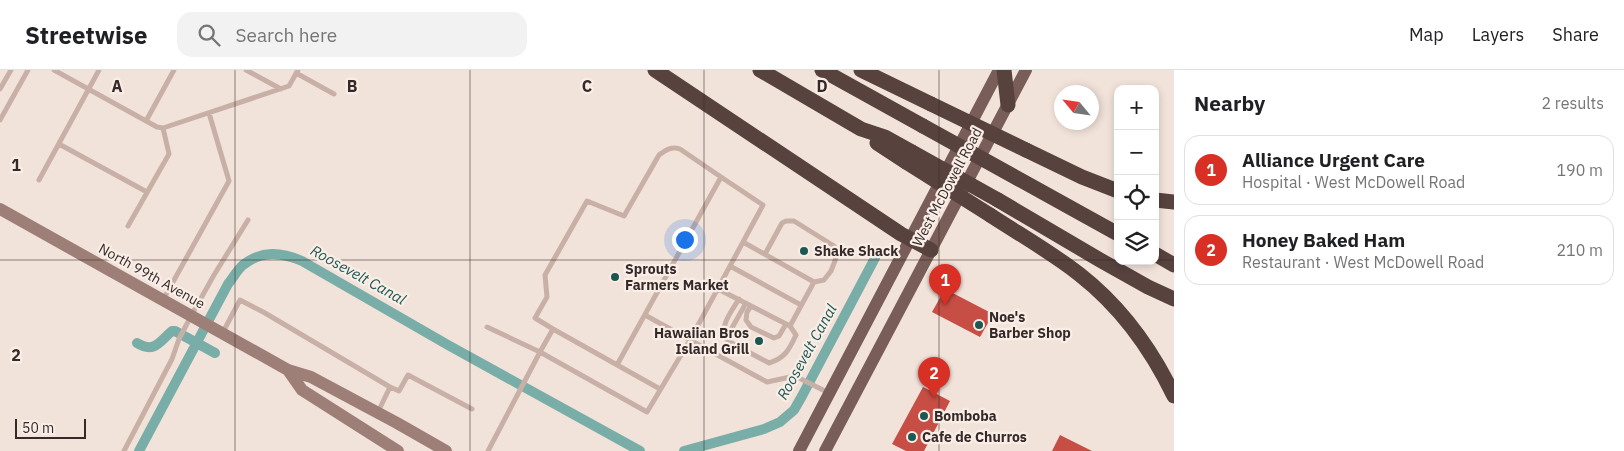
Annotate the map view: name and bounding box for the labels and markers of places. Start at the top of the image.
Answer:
place label: Shake Shack [814,242,899,260]
marker: Shake Shack [798,245,810,257]
place label: Sprouts Farmers Market [625,260,729,294]
pin: 1 [929,264,961,305]
marker: Sprouts Farmers Market [609,271,621,283]
place label: Noe's Barber Shop [989,308,1071,342]
marker: Noe's Barber Shop [973,319,985,331]
place label: Hawaiian Bros Island Grill [654,324,749,358]
marker: Hawaiian Bros Island Grill [753,335,765,347]
pin: 2 [918,357,950,398]
place label: Bomboba [934,407,997,425]
marker: Bomboba [918,410,930,422]
place label: Cafe de Churros [922,428,1027,446]
marker: Cafe de Churros [906,431,918,443]

